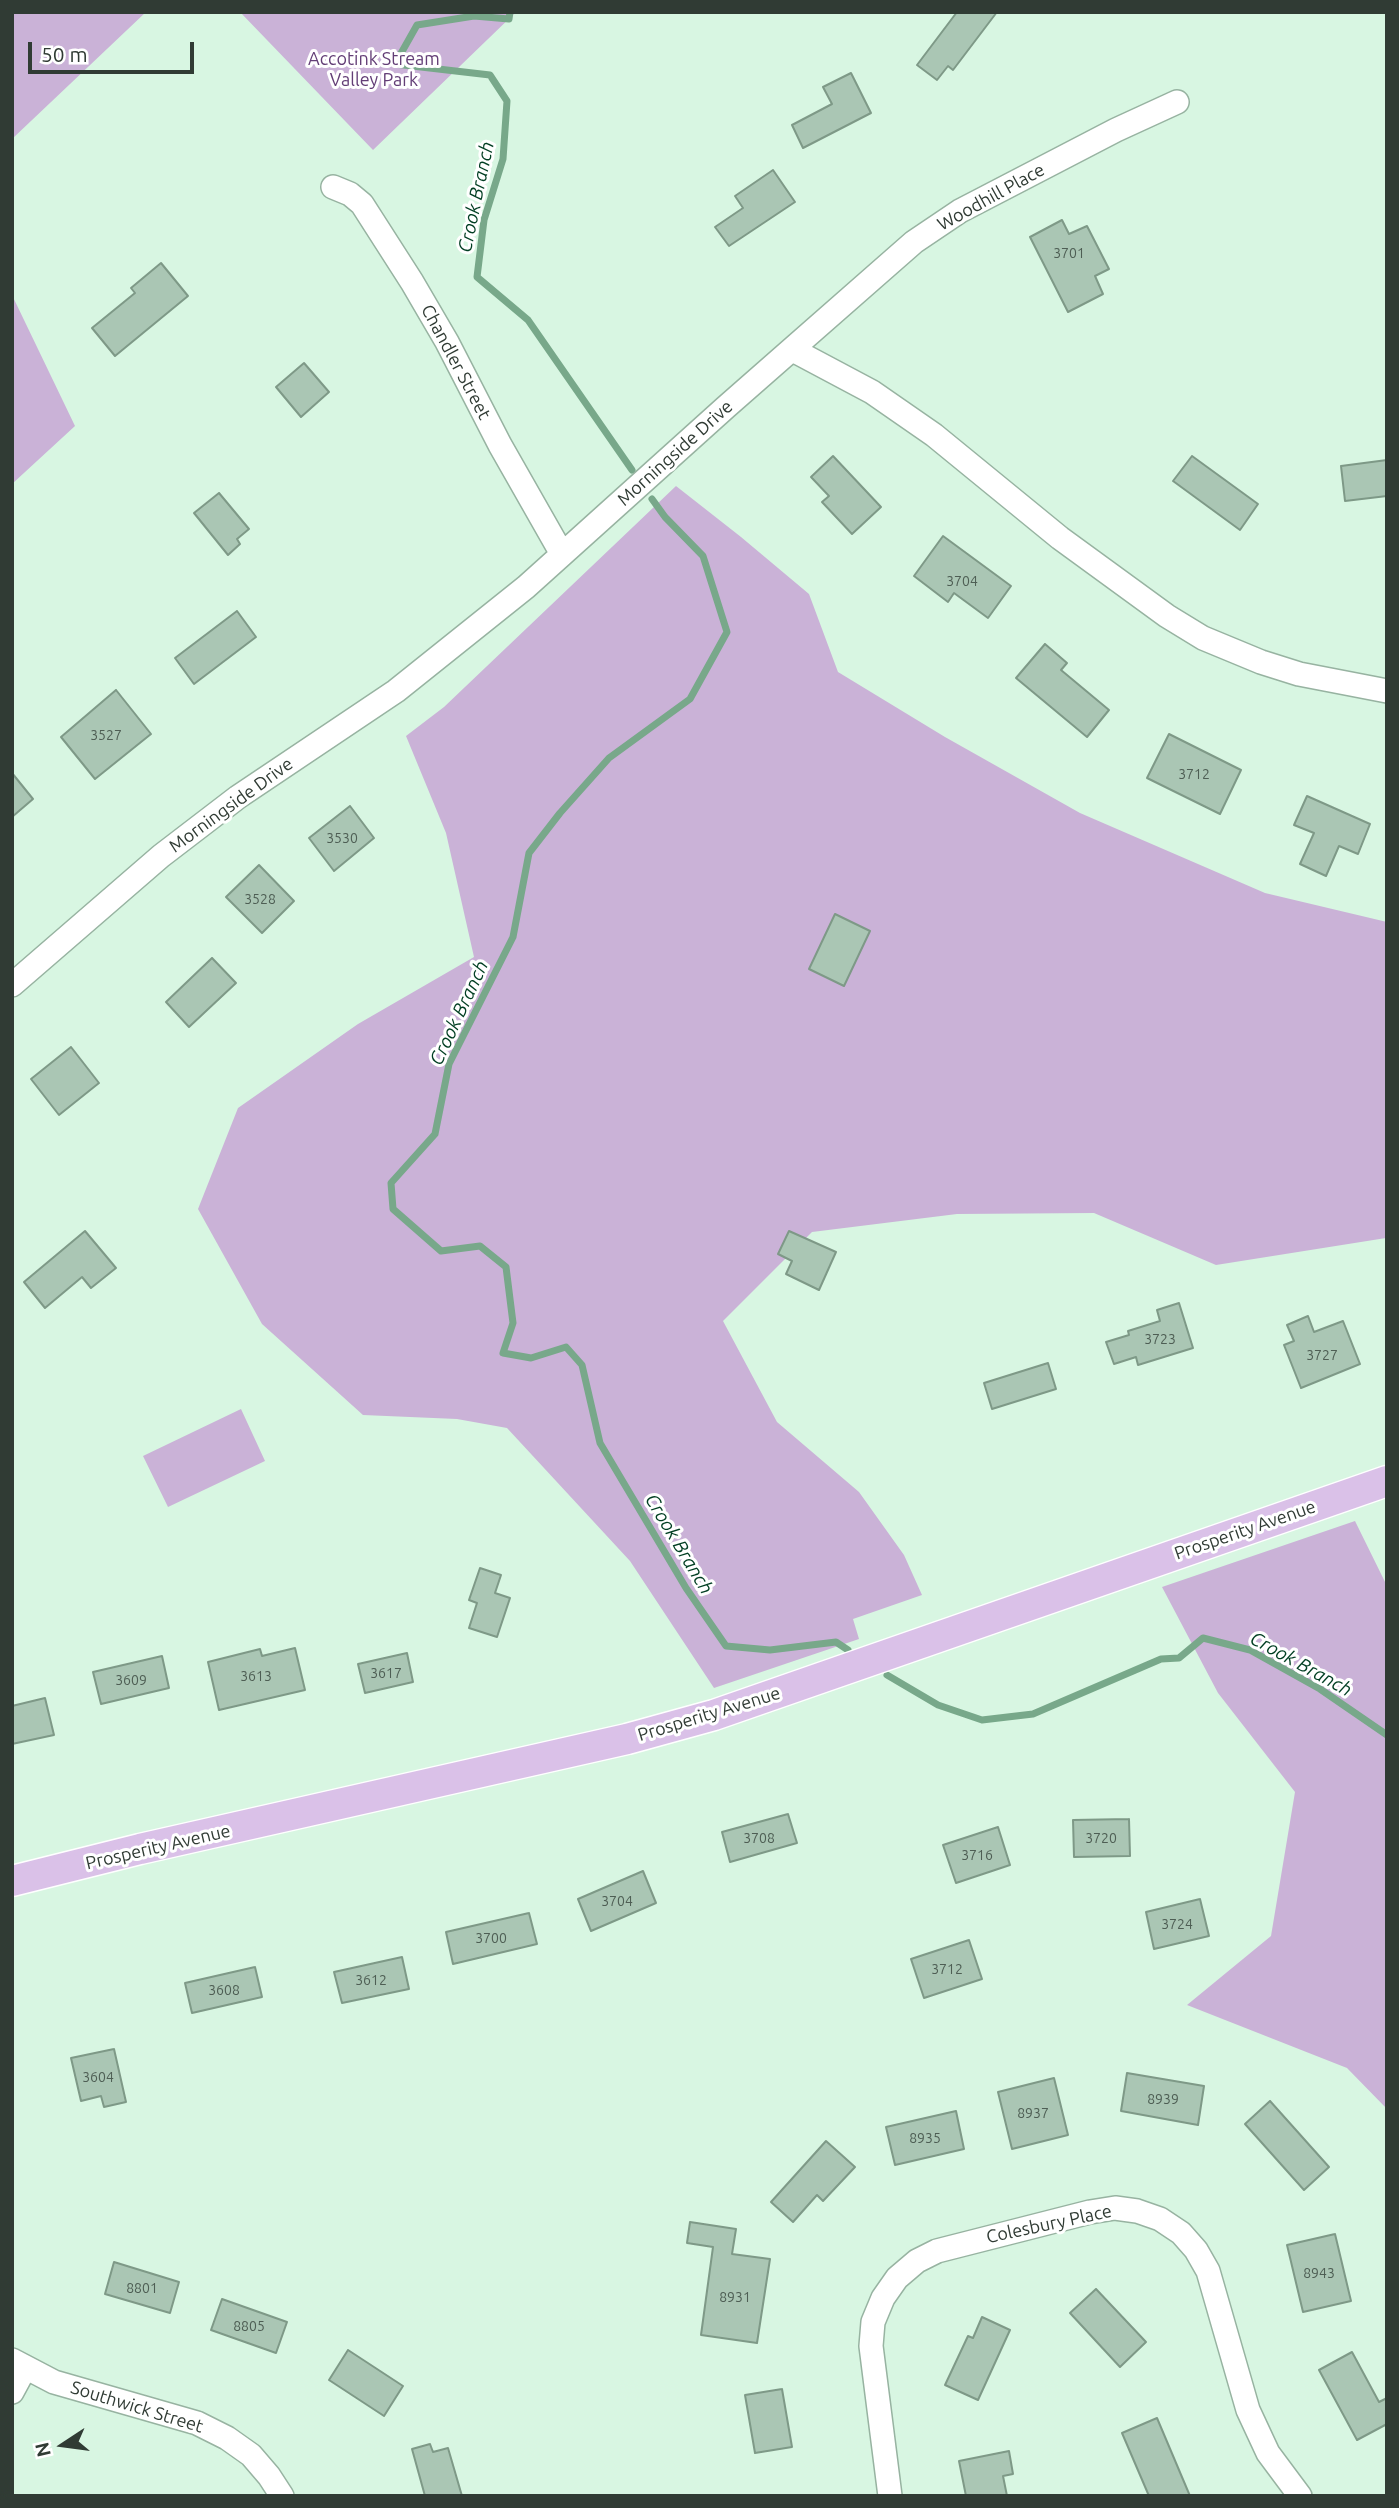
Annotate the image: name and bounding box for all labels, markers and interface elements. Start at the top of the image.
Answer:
scale bar [32,28,198,72]
text: 50 m [41,42,88,66]
park label: Accotink Stream Valley Park [308,48,440,90]
water label: Crook Branch [453,139,499,255]
street label: Woodhill Place [934,159,1048,235]
house number: 3701 [1053,245,1085,261]
street label: Chandler Street [417,301,495,423]
street label: Morningside Drive [613,396,737,510]
house number: 3704 [946,573,978,589]
house number: 3527 [90,727,122,743]
street label: Morningside Drive [165,753,297,857]
house number: 3712 [1178,766,1210,782]
house number: 3530 [326,830,358,846]
house number: 3528 [244,891,276,907]
water label: Crook Branch [425,957,493,1069]
house number: 3723 [1144,1331,1176,1347]
house number: 3727 [1306,1347,1338,1363]
water label: Crook Branch [640,1490,718,1598]
street label: Prosperity Avenue [1171,1496,1319,1564]
water label: Crook Branch [1246,1627,1356,1701]
house number: 3617 [370,1665,402,1681]
house number: 3613 [240,1668,272,1684]
house number: 3609 [115,1672,147,1688]
street label: Prosperity Avenue [635,1682,783,1746]
street label: Prosperity Avenue [83,1820,233,1874]
house number: 3708 [743,1830,775,1846]
house number: 3720 [1085,1830,1117,1846]
house number: 3716 [961,1847,993,1863]
house number: 3704 [601,1893,633,1909]
house number: 3724 [1161,1916,1193,1932]
house number: 3700 [475,1930,507,1946]
house number: 3712 [931,1961,963,1977]
house number: 3612 [355,1972,387,1988]
house number: 3608 [208,1982,240,1998]
house number: 3604 [82,2069,114,2085]
house number: 8939 [1147,2091,1179,2107]
house number: 8937 [1017,2105,1049,2121]
house number: 8935 [909,2130,941,2146]
street label: Colesbury Place [984,2200,1114,2248]
house number: 8943 [1303,2265,1335,2281]
house number: 8801 [126,2280,158,2296]
house number: 8931 [719,2289,751,2305]
house number: 8805 [233,2318,265,2334]
street label: Southwick Street [68,2377,206,2437]
north arrow [28,2410,98,2480]
text: N [30,2440,55,2459]

